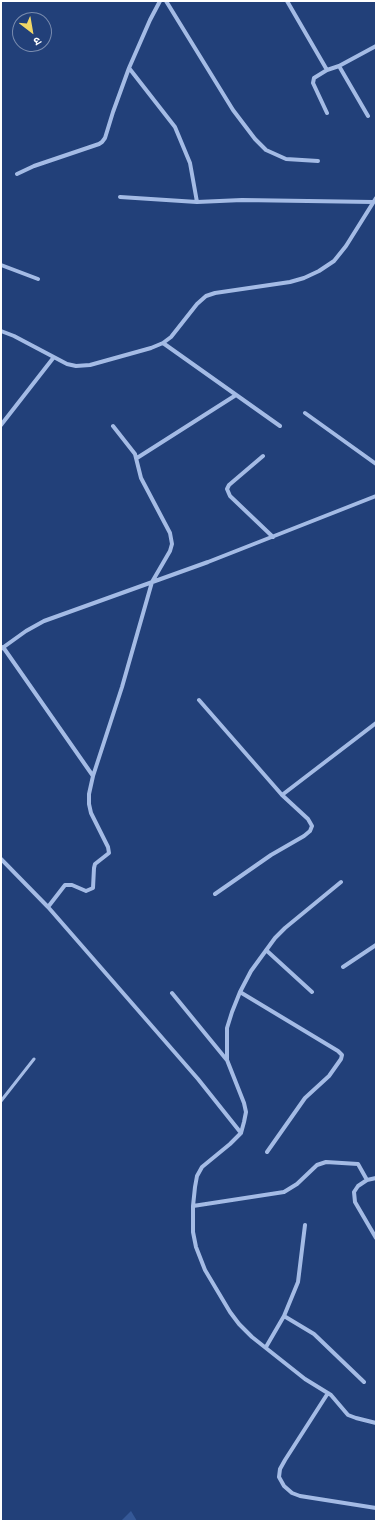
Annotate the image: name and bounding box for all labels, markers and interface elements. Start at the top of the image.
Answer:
north arrow [12,12,52,52]
text: उ [31,34,44,49]

